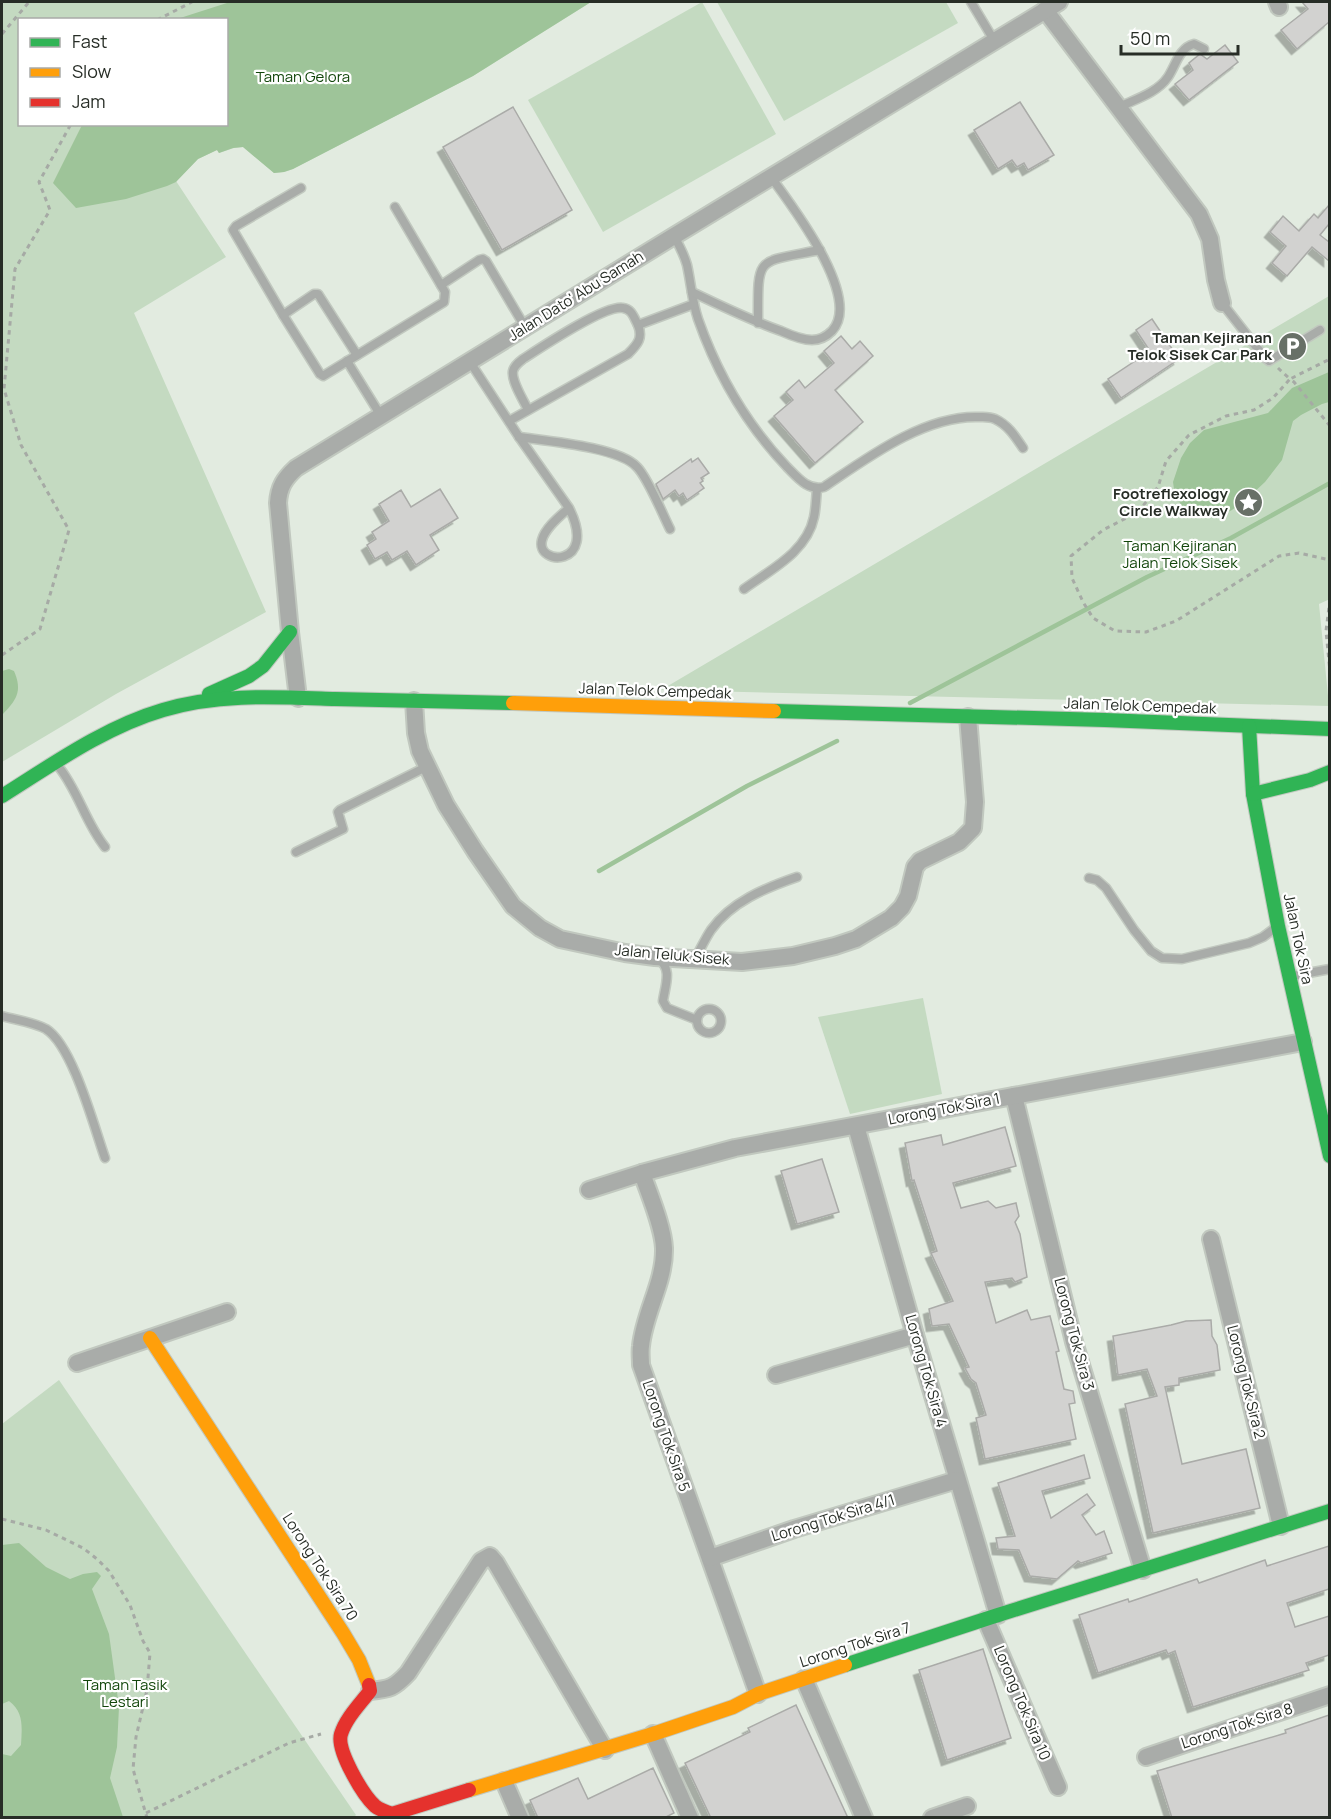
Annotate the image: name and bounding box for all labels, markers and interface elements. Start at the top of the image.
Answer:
legend [18,18,228,126]
scale bar [1121,18,1238,56]
text: 50 m [1130,26,1170,50]
text: Fast [72,29,107,53]
text: Slow [72,59,112,83]
park label: Taman Gelora [256,66,350,87]
text: Jam [72,89,106,113]
street label: Jalan Dato' Abu Samah [504,245,647,346]
place label: Taman Kejiranan Telok Sisek Car Park [1127,327,1273,365]
parking icon: Taman Kejiranan Telok Sisek Car Park [1277,331,1309,363]
place label: Footreflexology Circle Walkway [1113,483,1229,521]
place icon: Footreflexology Circle Walkway [1233,487,1265,519]
park label: Taman Kejiranan Jalan Telok Sisek [1122,535,1238,573]
street label: Jalan Telok Cempedak [578,677,732,704]
street label: Jalan Telok Cempedak [1063,692,1217,719]
street label: Jalan Tok Sira [1279,892,1318,986]
street label: Jalan Teluk Sisek [614,939,731,970]
street label: Lorong Tok Sira 1 [886,1087,1002,1130]
street label: Lorong Tok Sira 3 [1049,1275,1100,1393]
street label: Lorong Tok Sira 4 [900,1312,953,1430]
street label: Lorong Tok Sira 2 [1222,1323,1271,1441]
street label: Lorong Tok Sira 5 [638,1377,695,1494]
street label: Lorong Tok Sira 4/1 [768,1489,897,1546]
street label: Lorong Tok Sira 70 [278,1509,363,1625]
street label: Lorong Tok Sira 7 [797,1617,913,1672]
street label: Lorong Tok Sira 10 [989,1642,1056,1763]
park label: Taman Tasik Lestari [83,1674,168,1712]
street label: Lorong Tok Sira 8 [1178,1698,1295,1753]

